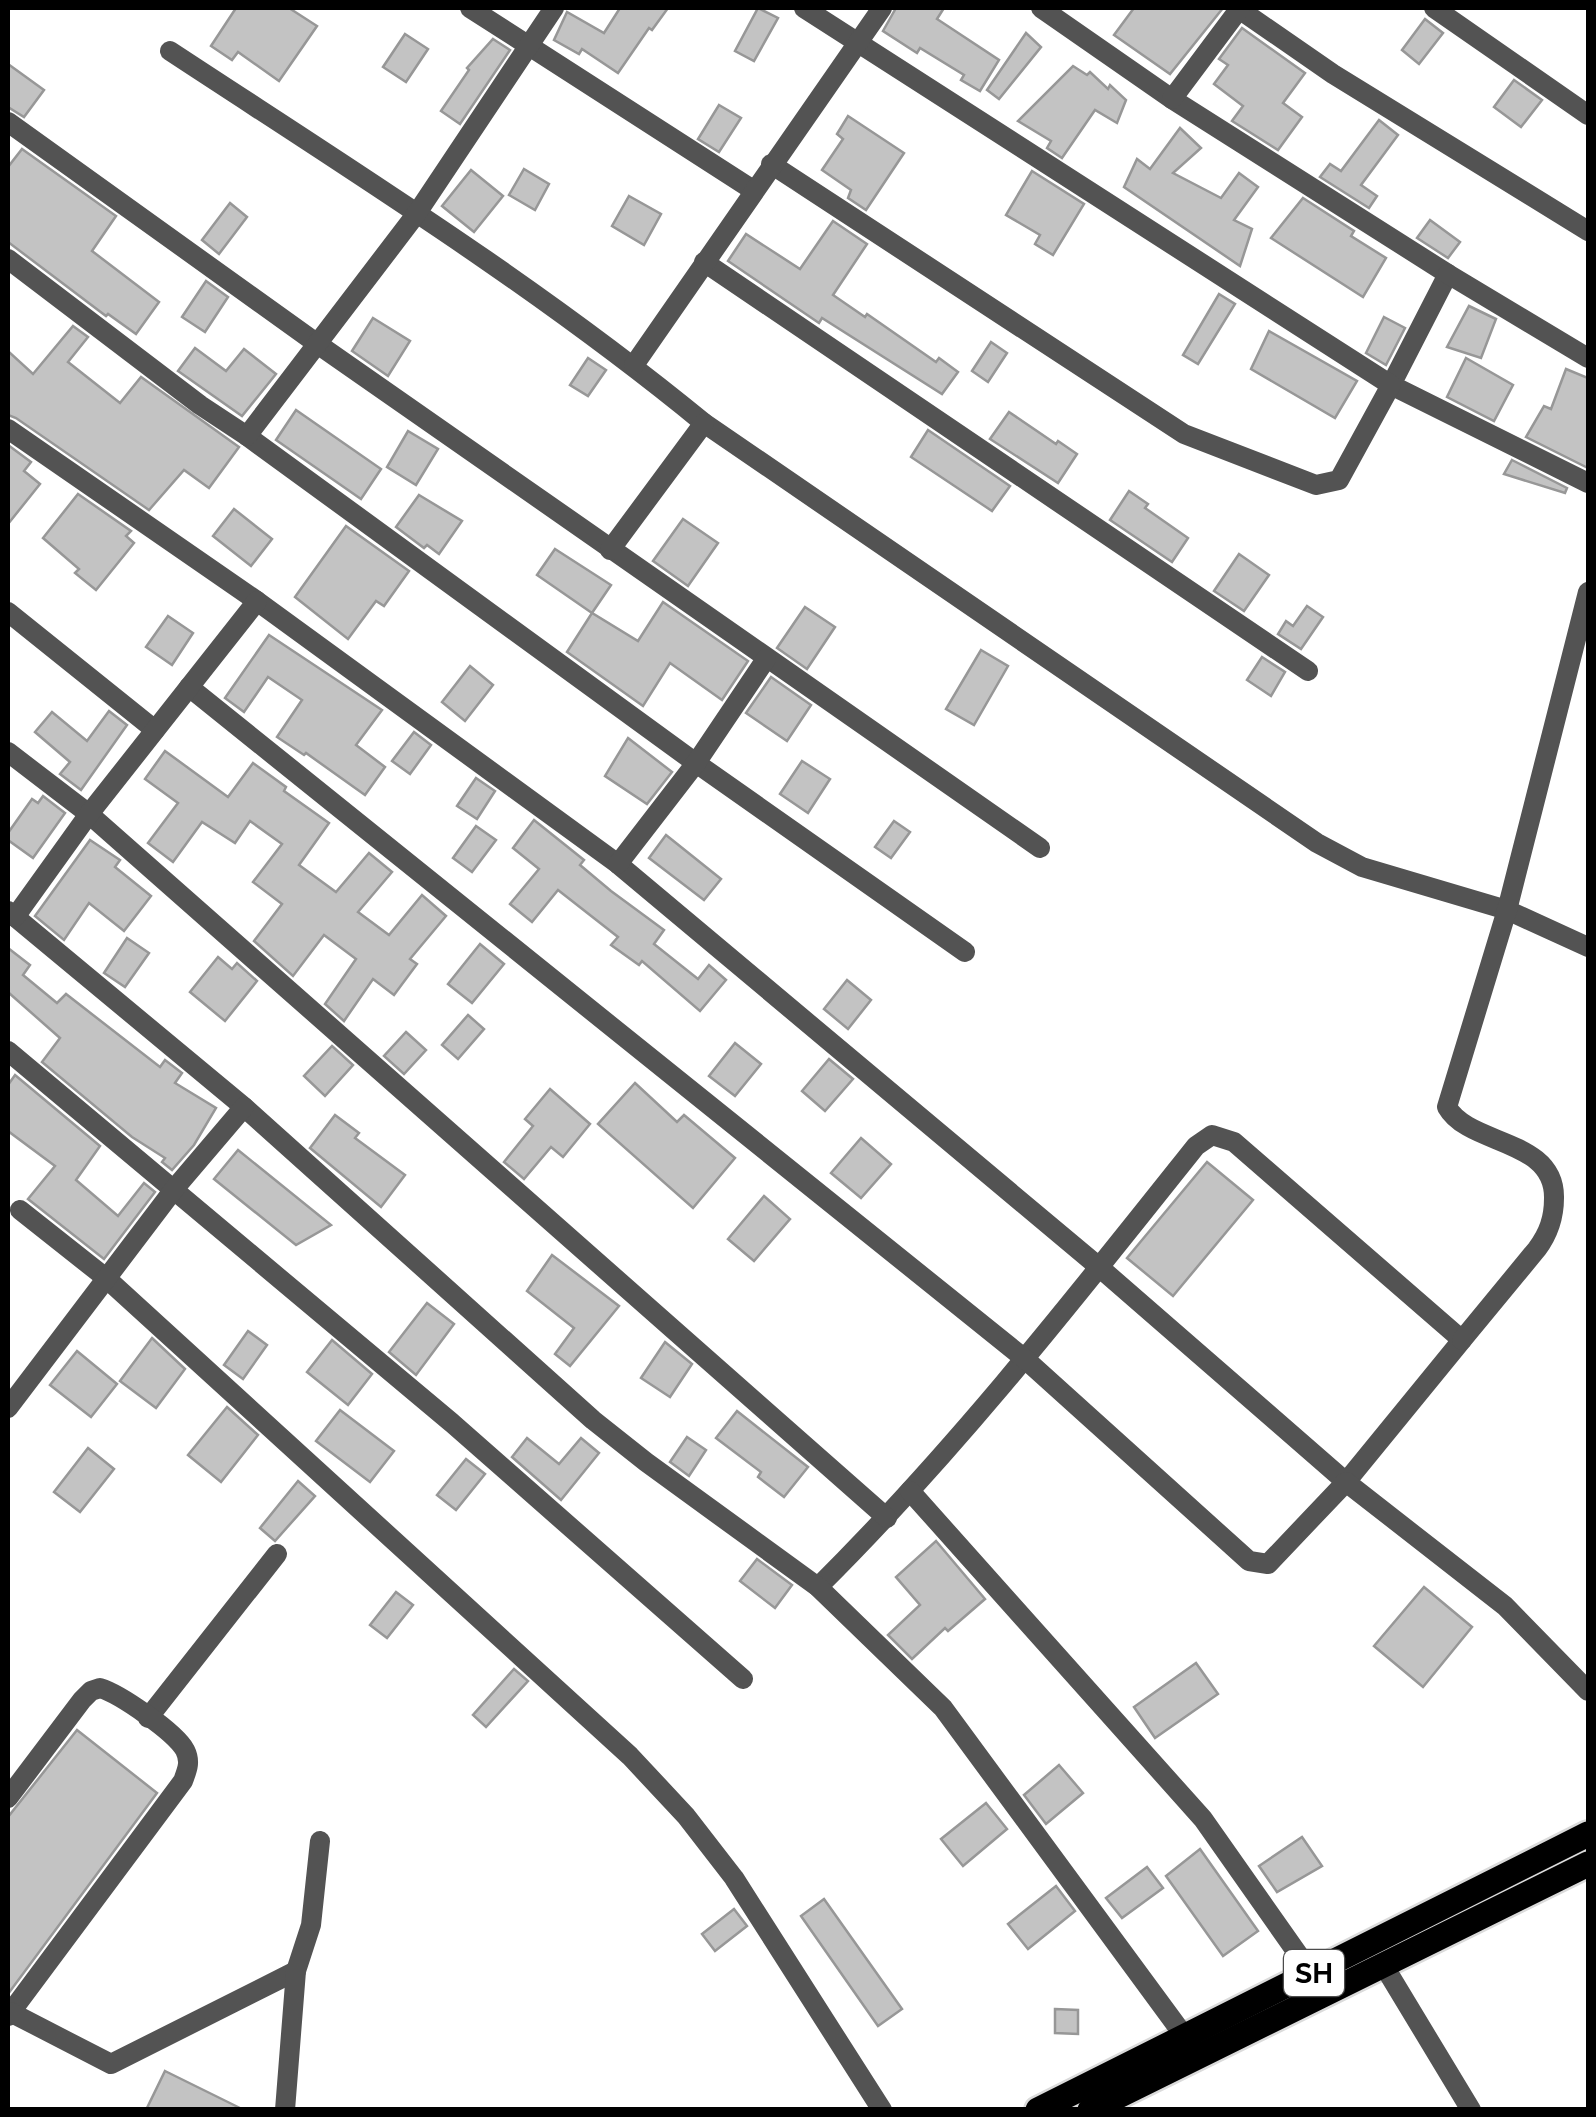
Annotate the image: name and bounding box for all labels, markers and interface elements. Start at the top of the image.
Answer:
road number: SH [1284,1950,1344,1996]

